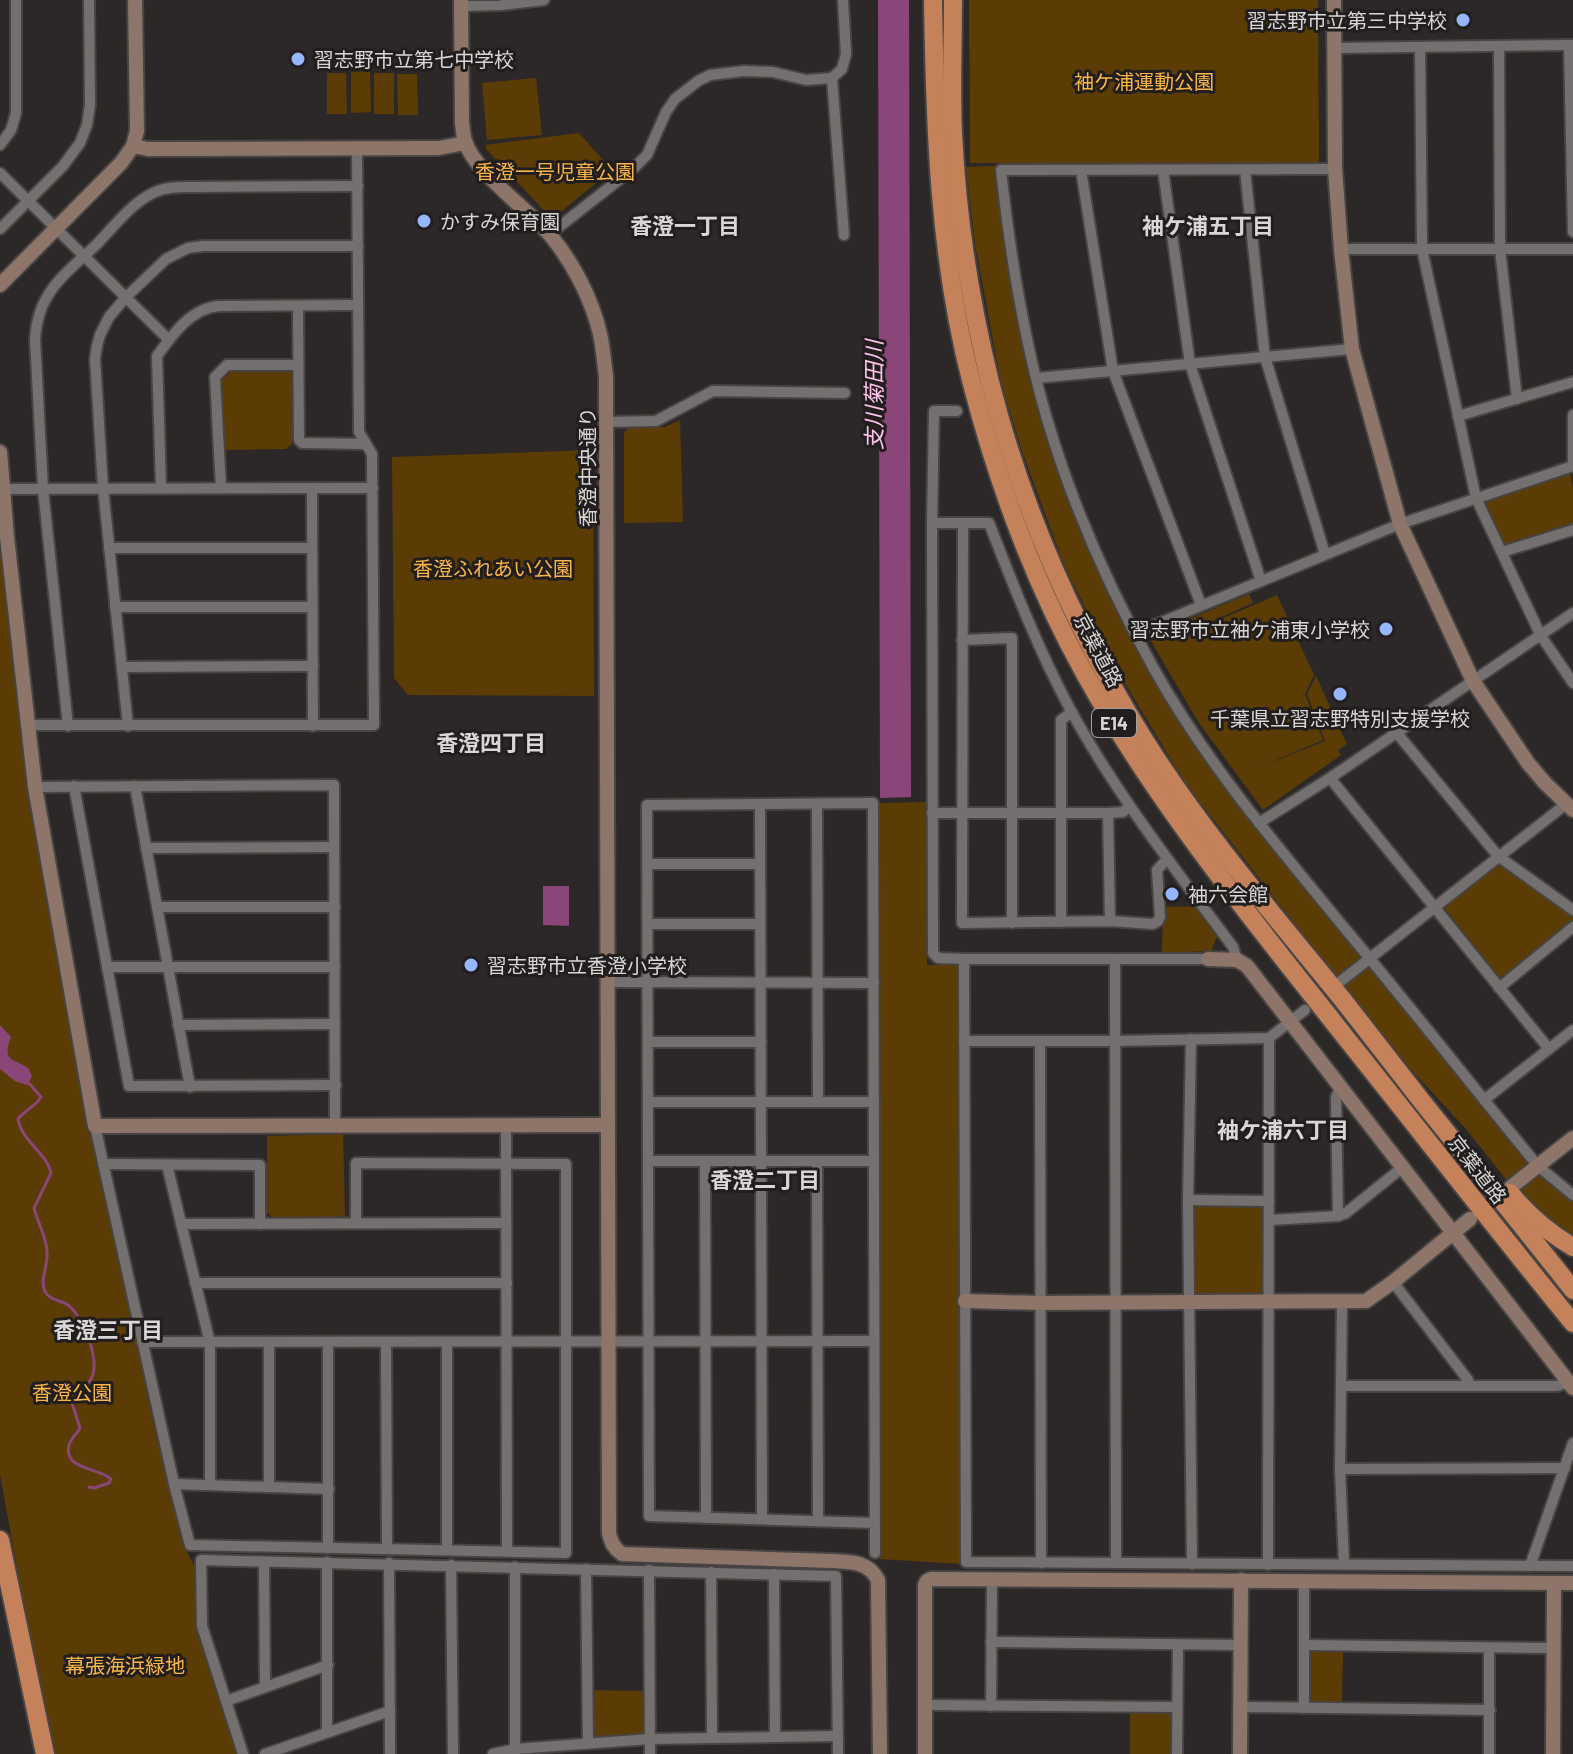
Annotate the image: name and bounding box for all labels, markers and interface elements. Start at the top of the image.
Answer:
place label: 習志野市立第三中学校 [1247,8,1447,32]
marker: 習志野市立第三中学校 [1454,11,1472,29]
place label: 習志野市立第七中学校 [314,47,514,71]
marker: 習志野市立第七中学校 [289,50,307,68]
park label: 袖ケ浦運動公園 [1074,69,1214,93]
park label: 香澄一号児童公園 [475,159,635,183]
place label: かすみ保育園 [440,209,560,233]
marker: かすみ保育園 [415,212,433,230]
district label: 香澄一丁目 [630,212,740,238]
district label: 袖ケ浦五丁目 [1142,212,1274,238]
water label: 支川菊田川 [860,338,886,450]
street label: 香澄中央通り [575,407,599,527]
park label: 香澄ふれあい公園 [413,556,573,580]
street label: 京葉道路 [1070,609,1128,691]
place label: 習志野市立袖ケ浦東小学校 [1130,617,1370,641]
marker: 習志野市立袖ケ浦東小学校 [1377,620,1395,638]
marker: 千葉県立習志野特別支援学校 [1331,685,1349,703]
place label: 千葉県立習志野特別支援学校 [1210,706,1470,730]
road number: E14 [1092,709,1136,737]
district label: 香澄四丁目 [436,729,546,755]
place label: 袖六会館 [1188,882,1268,906]
marker: 袖六会館 [1163,885,1181,903]
place label: 習志野市立香澄小学校 [487,953,687,977]
marker: 習志野市立香澄小学校 [462,956,480,974]
district label: 袖ケ浦六丁目 [1217,1116,1349,1142]
street label: 京葉道路 [1444,1130,1512,1208]
district label: 香澄二丁目 [710,1166,820,1192]
district label: 香澄三丁目 [53,1316,163,1342]
park label: 香澄公園 [32,1380,112,1404]
park label: 幕張海浜緑地 [65,1653,185,1677]

